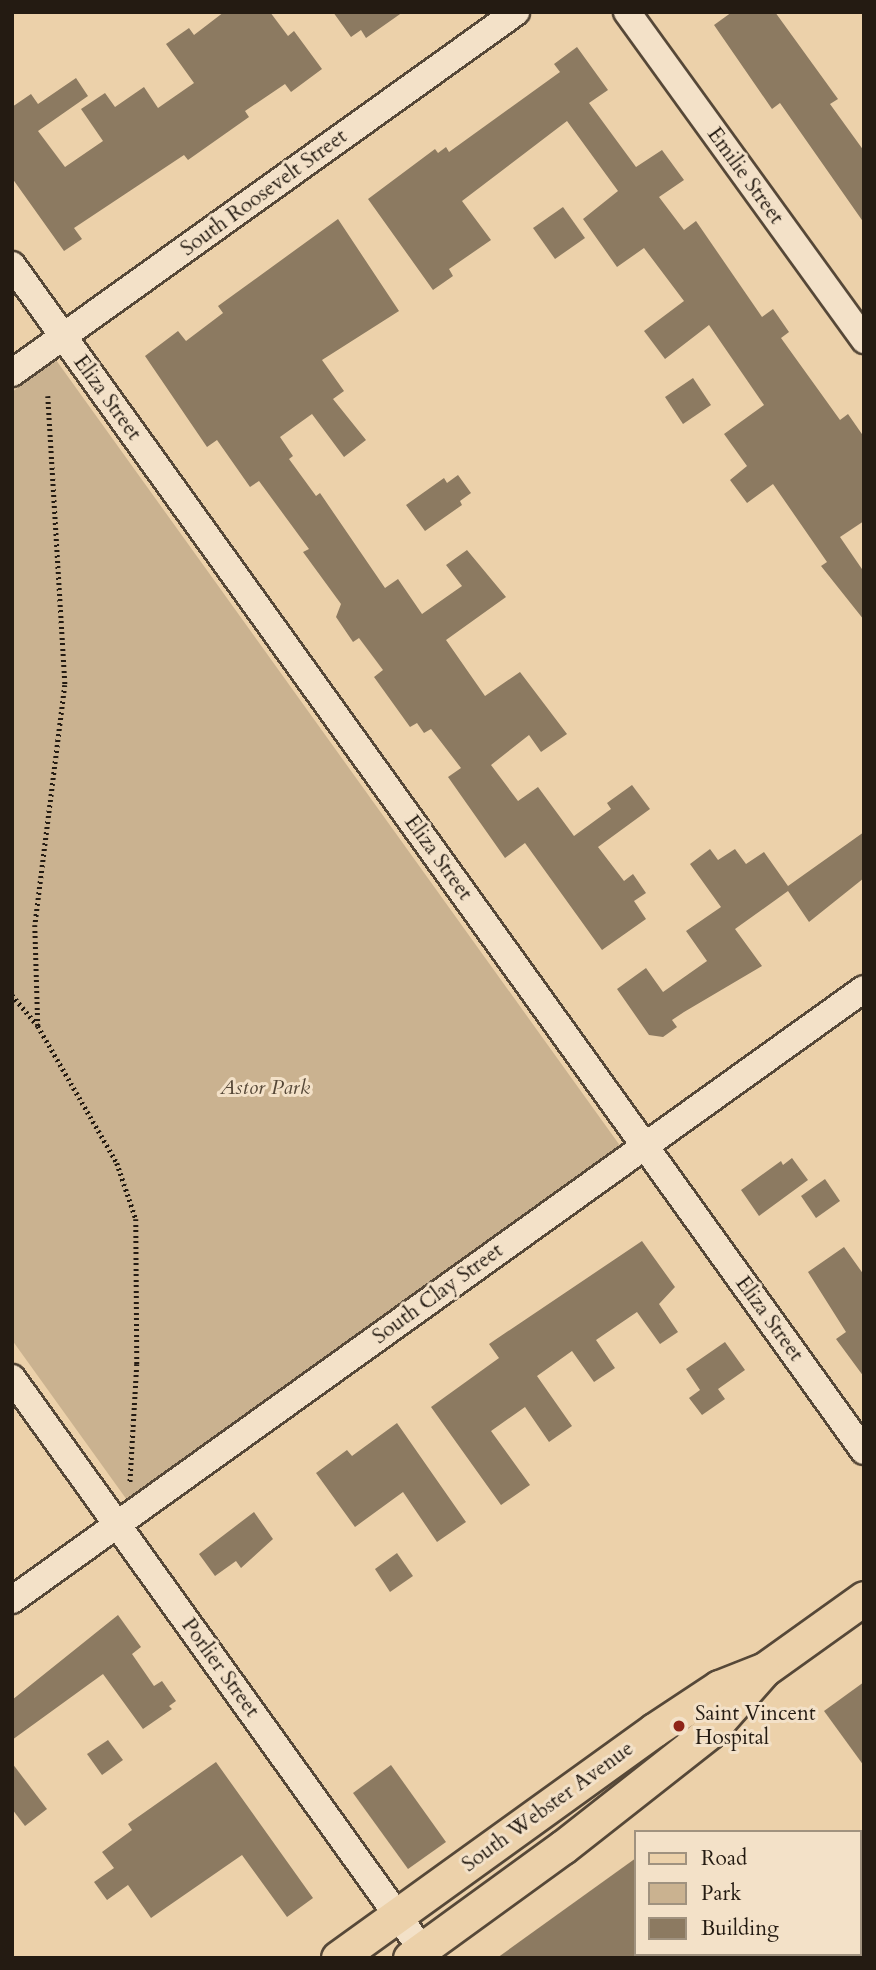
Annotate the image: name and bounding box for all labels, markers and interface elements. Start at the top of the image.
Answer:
street label: Emilie Street [701,123,789,229]
street label: South Roosevelt Street [176,124,352,262]
street label: Eliza Street [68,351,146,445]
street label: Eliza Street [399,811,477,905]
park label: Astor Park [220,1075,310,1101]
street label: South Clay Street [368,1238,508,1350]
street label: Eliza Street [730,1272,808,1366]
street label: Porlier Street [176,1614,264,1722]
place label: Saint Vincent Hospital [695,1701,816,1751]
marker: Saint Vincent Hospital [669,1716,689,1736]
street label: South Webster Avenue [457,1736,639,1878]
legend [634,1830,862,1956]
text: Road [701,1844,747,1873]
text: Park [701,1879,741,1908]
text: Building [701,1914,779,1943]

